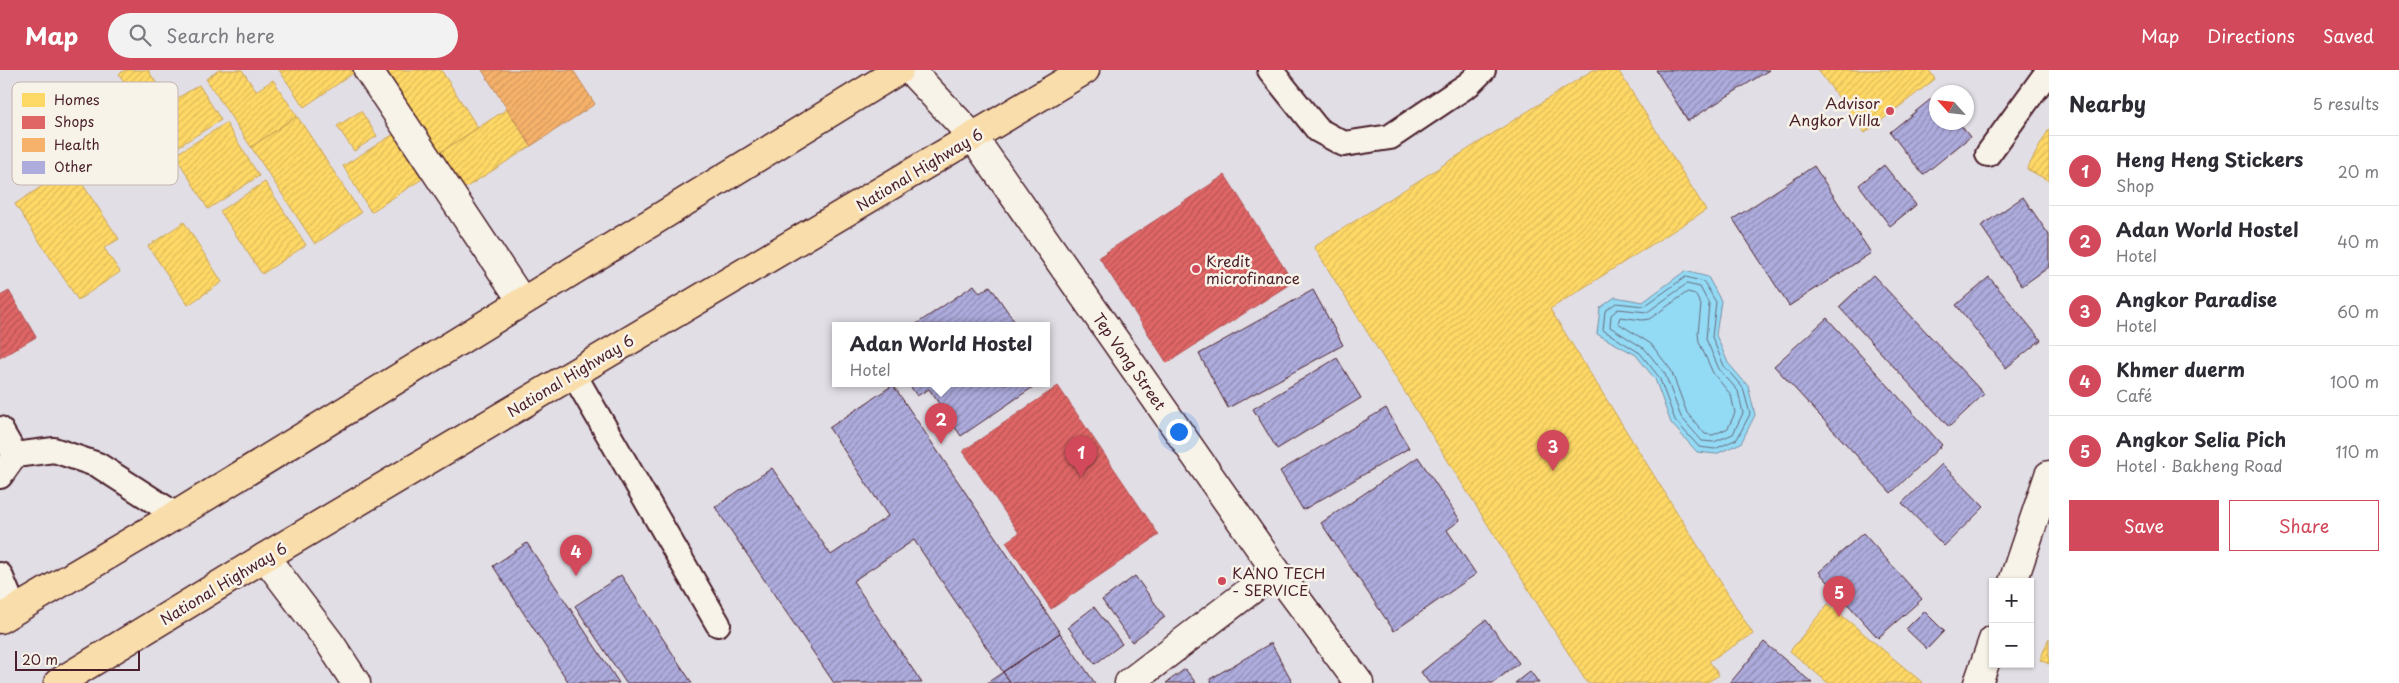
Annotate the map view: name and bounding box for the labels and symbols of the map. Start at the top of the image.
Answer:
legend [12,82,178,185]
north arrow [1929,85,1974,130]
text: Homes [54,89,100,110]
place label: Advisor Angkor Villa [1789,91,1880,131]
marker: Advisor Angkor Villa [1884,105,1896,117]
text: Shops [54,111,94,132]
street label: National Highway 6 [851,122,987,216]
text: Health [54,134,100,155]
text: Other [54,156,93,177]
place label: Kredit microfinance [1206,249,1300,289]
marker: Kredit microfinance [1190,263,1202,275]
street label: Tep Vong Street [1088,308,1172,414]
street label: National Highway 6 [502,328,638,422]
pin: 2 [925,403,957,444]
your location [1166,419,1192,445]
pin: 3 [1537,430,1569,471]
pin: 1 [1065,436,1097,477]
pin: 4 [560,535,592,576]
street label: National Highway 6 [155,536,291,630]
place label: KANO TECH - SERVICE [1232,561,1325,601]
marker: KANO TECH - SERVICE [1216,575,1228,587]
pin: 5 [1823,576,1855,617]
scale bar [15,648,140,671]

